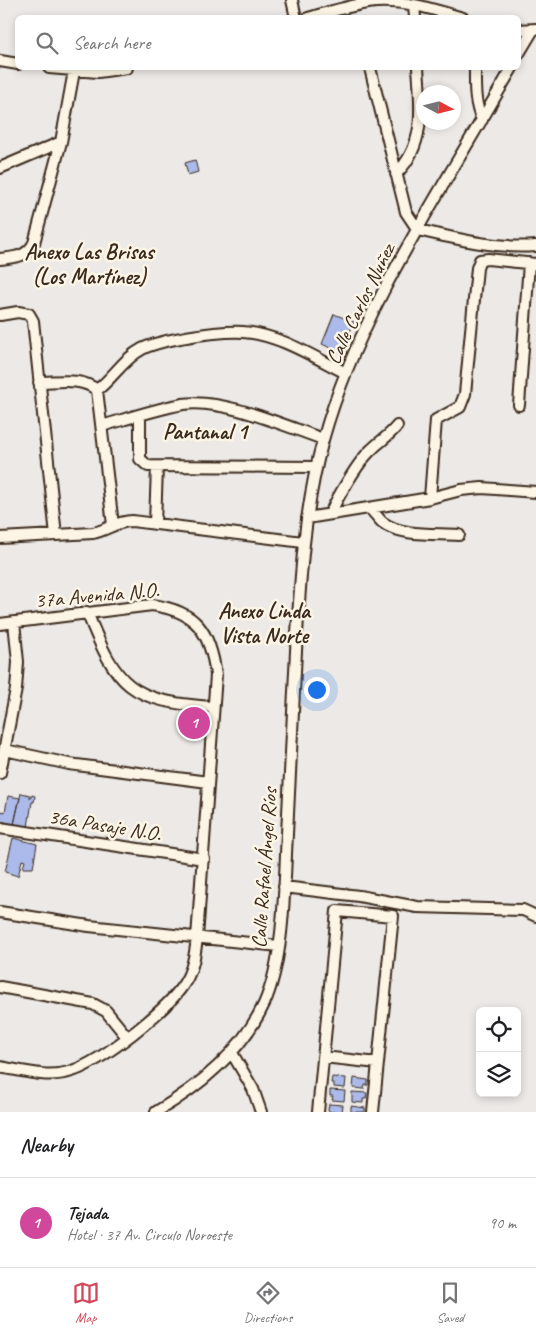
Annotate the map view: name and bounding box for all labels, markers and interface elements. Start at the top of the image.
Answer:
search box [15,15,521,70]
icon: search [33,29,61,57]
text: Search here [73,31,150,55]
north arrow [416,85,461,130]
street label: Calle Carlos Nuñez [320,237,401,368]
district label: Anexo Las Brisas (Los Martínez) [24,238,156,291]
district label: Pantanal 1 [163,418,249,446]
street label: 37a Avenida N.O. [34,577,161,613]
district label: Anexo Linda Vista Norte [218,597,312,650]
your location [304,677,330,703]
pin: 1 [178,704,210,742]
street label: Calle Rafael Ángel Ríos [245,785,283,949]
street label: 36a Pasaje N.O. [47,803,164,847]
map controls [476,1007,521,1097]
button: locate [476,1007,521,1052]
button: layers [476,1052,521,1097]
text: Nearby [20,1132,73,1158]
text: Tejada [67,1201,108,1225]
text: 1 [32,1213,40,1233]
text: 90 m [489,1213,516,1233]
text: Hotel · 37 Av. Circulo Noroeste [67,1225,232,1245]
tab: Map [72,1279,100,1326]
tab: Directions [244,1279,292,1326]
tab: Saved [436,1279,464,1326]

